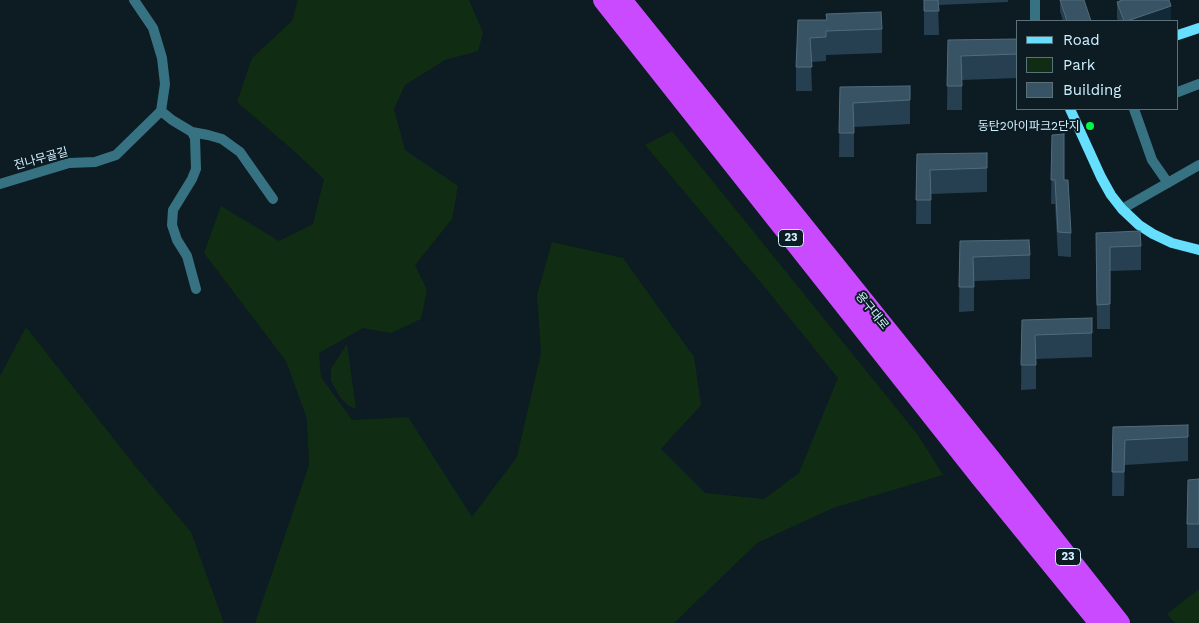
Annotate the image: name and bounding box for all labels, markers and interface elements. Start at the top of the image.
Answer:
legend [1016,20,1179,110]
text: Road [1063,31,1100,49]
text: Park [1063,56,1095,74]
text: Building [1063,81,1121,99]
place label: 동탄2아이파크2단지 [978,119,1080,133]
marker: 동탄2아이파크2단지 [1084,120,1096,132]
street label: 전나무골길 [12,145,70,173]
road number: 23 [778,230,804,247]
street label: 용구대로 [853,289,891,333]
road number: 23 [1056,548,1080,566]

